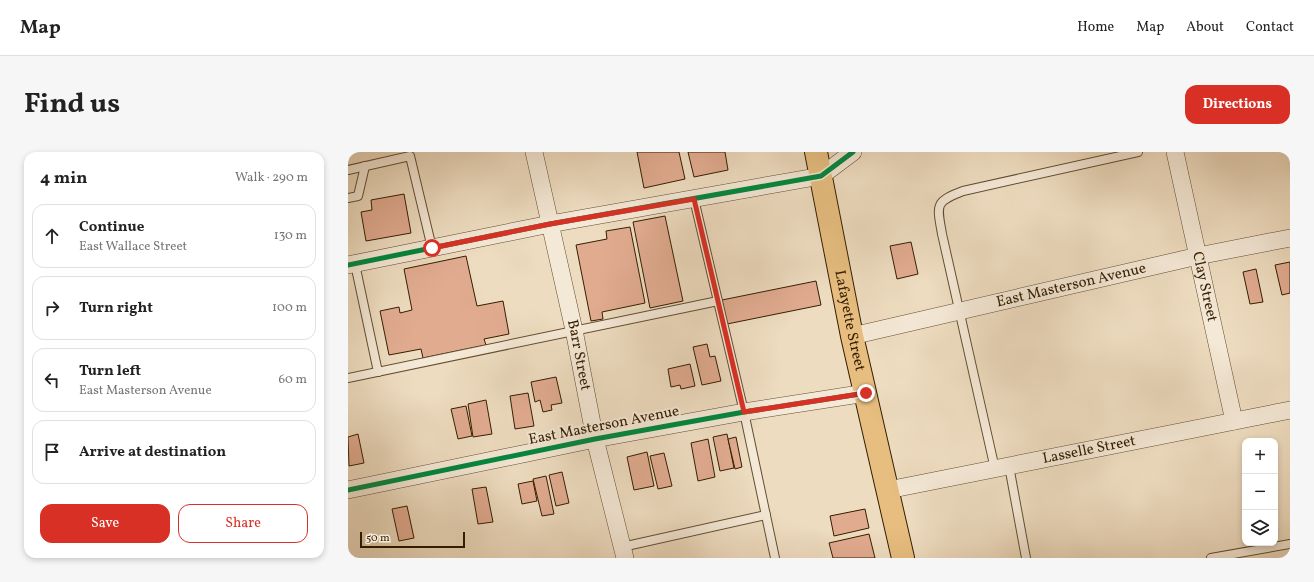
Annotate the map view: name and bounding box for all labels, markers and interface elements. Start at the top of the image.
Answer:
text: Map [20,15,61,41]
text: Home [1077,18,1114,37]
text: Map [1136,18,1164,37]
text: About [1186,18,1224,37]
text: Contact [1246,18,1294,37]
text: Find us [24,85,120,124]
button: Directions [1185,85,1290,124]
text: 4 min [40,167,87,190]
text: Walk · 290 m [235,169,308,187]
text: Continue [79,217,144,238]
icon: ahead [41,225,63,247]
text: 130 m [274,227,307,245]
text: East Wallace Street [79,238,187,256]
route start [423,239,441,257]
street label: Clay Street [1187,250,1222,324]
street label: East Masterson Avenue [994,258,1148,313]
street label: Lafayette Street [829,268,870,373]
icon: right [41,297,63,319]
text: Turn right [79,298,153,319]
text: 100 m [272,299,307,317]
street label: Barr Street [561,318,596,392]
text: Turn left [79,361,141,382]
icon: left [41,369,63,391]
text: 60 m [279,371,307,389]
text: East Masterson Avenue [79,382,212,400]
route end [857,384,875,402]
street label: East Masterson Avenue [527,401,681,451]
street label: Lasselle Street [1041,430,1137,469]
map controls [1242,438,1278,546]
button: + [1242,438,1278,474]
icon: arrive [41,441,63,463]
text: Arrive at destination [79,442,226,463]
button: − [1242,474,1278,510]
button: Save [40,504,170,543]
button: Share [178,504,308,543]
button: layers [1242,510,1278,546]
scale bar [360,530,465,549]
text: 50 m [366,531,390,546]

